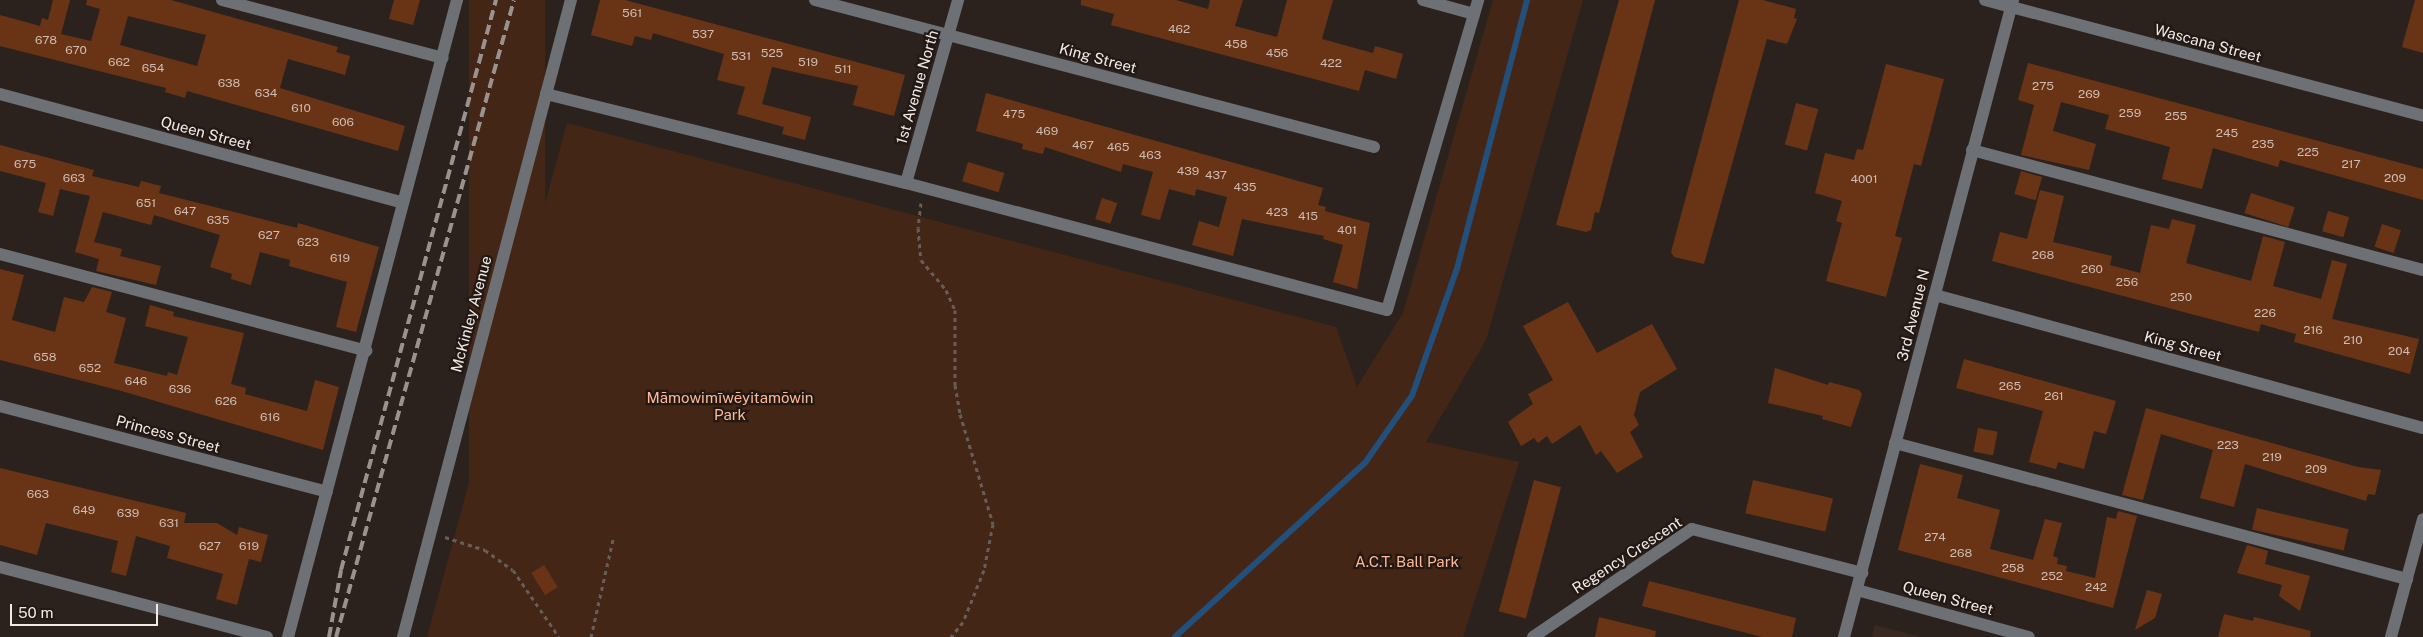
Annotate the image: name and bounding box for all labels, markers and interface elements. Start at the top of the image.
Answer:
house number: 561 [622,7,642,21]
street label: Wascana Street [2152,20,2264,66]
house number: 462 [1168,23,1190,37]
house number: 537 [692,28,714,42]
street label: 1st Avenue North [892,28,942,146]
house number: 678 [35,34,57,48]
house number: 458 [1225,38,1247,52]
street label: King Street [1057,39,1139,77]
house number: 670 [65,44,87,58]
house number: 525 [761,47,783,61]
house number: 456 [1266,47,1288,61]
house number: 531 [731,50,751,64]
house number: 662 [108,56,130,70]
house number: 519 [798,56,818,70]
house number: 422 [1320,57,1342,71]
house number: 654 [142,62,164,76]
house number: 511 [834,63,852,77]
house number: 638 [218,77,240,91]
house number: 275 [2032,80,2054,94]
house number: 634 [255,87,277,101]
house number: 269 [2078,88,2100,102]
house number: 610 [291,102,311,116]
house number: 259 [2119,107,2141,121]
house number: 475 [1003,108,1025,122]
house number: 255 [2165,110,2187,124]
street label: Queen Street [159,112,253,154]
house number: 606 [332,116,354,130]
house number: 469 [1036,125,1058,139]
house number: 245 [2216,127,2238,141]
house number: 235 [2252,138,2274,152]
house number: 467 [1072,139,1094,153]
house number: 465 [1107,141,1129,155]
house number: 225 [2297,146,2319,160]
house number: 463 [1139,149,1161,163]
house number: 675 [14,158,36,172]
house number: 217 [2341,158,2361,172]
house number: 439 [1177,165,1199,179]
house number: 437 [1205,169,1227,183]
house number: 663 [63,172,85,186]
house number: 209 [2384,172,2406,186]
house number: 4001 [1850,173,1878,187]
house number: 435 [1234,181,1256,195]
house number: 651 [136,197,156,211]
house number: 647 [174,205,196,219]
house number: 423 [1266,206,1288,220]
house number: 415 [1298,210,1318,224]
house number: 635 [207,214,229,228]
house number: 401 [1337,224,1357,238]
house number: 627 [258,229,280,243]
house number: 623 [297,236,319,250]
house number: 268 [2032,249,2054,263]
house number: 619 [330,252,350,266]
street label: McKinley Avenue [447,254,495,374]
house number: 260 [2081,263,2103,277]
street label: 3rd Avenue N [1893,267,1933,363]
house number: 256 [2116,276,2138,290]
house number: 250 [2170,291,2192,305]
house number: 226 [2254,307,2276,321]
house number: 216 [2303,324,2323,338]
street label: King Street [2142,327,2224,365]
house number: 210 [2343,334,2363,348]
house number: 204 [2388,345,2410,359]
house number: 658 [34,351,56,365]
house number: 652 [79,362,101,376]
house number: 646 [125,375,147,389]
house number: 265 [1999,380,2021,394]
house number: 636 [169,383,191,397]
park label: Māmowimīwēyitamōwin Park [647,388,813,423]
house number: 261 [2044,390,2064,404]
house number: 626 [215,395,237,409]
street label: Princess Street [114,411,222,457]
house number: 616 [260,411,280,425]
house number: 223 [2217,439,2239,453]
house number: 219 [2262,451,2282,465]
house number: 209 [2305,463,2327,477]
house number: 663 [27,488,49,502]
house number: 649 [73,504,95,518]
house number: 639 [117,507,139,521]
street label: Regency Crescent [1569,513,1685,597]
house number: 631 [159,517,179,531]
house number: 274 [1924,531,1946,545]
house number: 627 [199,540,221,554]
house number: 619 [239,540,259,554]
house number: 268 [1950,547,1972,561]
park label: A.C.T. Ball Park [1355,553,1459,571]
house number: 258 [2002,562,2024,576]
house number: 252 [2041,570,2063,584]
street label: Queen Street [1901,577,1995,619]
house number: 242 [2085,581,2107,595]
scale bar [12,594,160,626]
text: 50 m [18,604,53,621]

